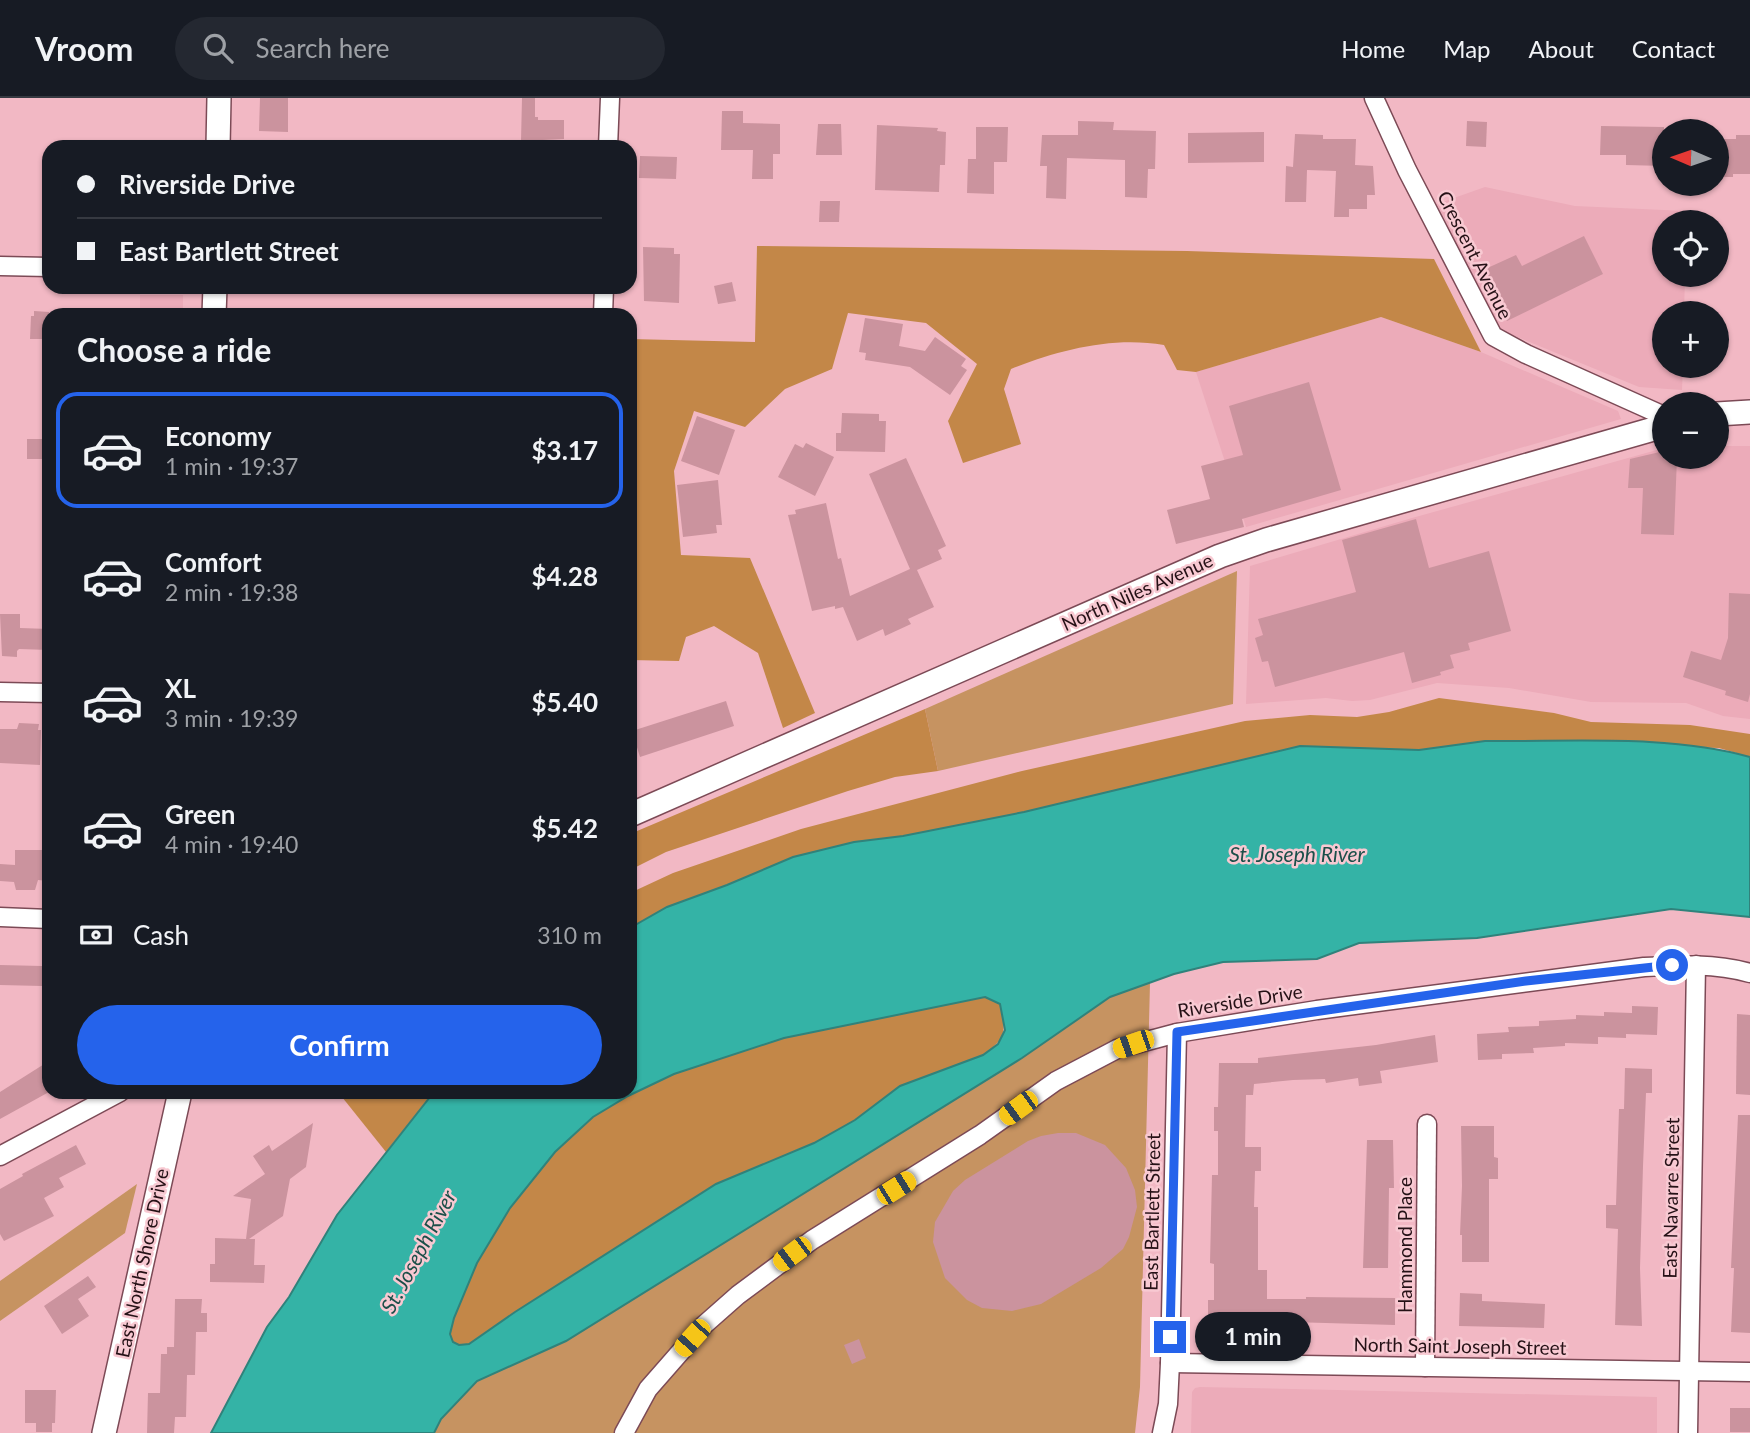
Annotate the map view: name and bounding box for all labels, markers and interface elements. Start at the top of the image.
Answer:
search box [175,17,665,80]
text: Vroom [35,28,133,68]
icon: search [199,29,237,67]
text: Search here [255,32,390,64]
text: Home [1341,34,1405,63]
text: Map [1443,34,1491,63]
text: About [1529,34,1594,63]
text: Contact [1632,34,1715,63]
north arrow [1652,119,1729,196]
map controls [1652,119,1729,469]
text: Riverside Drive [119,168,295,200]
street label: Crescent Avenue [1433,187,1518,323]
button: locate [1652,210,1729,287]
text: East Bartlett Street [119,235,339,267]
button: + [1652,301,1729,378]
text: Choose a ride [77,330,271,369]
button: − [1652,392,1729,469]
icon: car [81,419,144,482]
text: Economy [165,420,271,452]
text: $3.17 [532,434,598,466]
text: 1 min · 19:37 [165,452,298,480]
icon: car [81,545,144,608]
text: Comfort [165,546,262,578]
street label: North Niles Avenue [1058,548,1216,635]
text: $4.28 [532,560,598,592]
text: 2 min · 19:38 [165,578,298,606]
icon: car [81,671,144,734]
text: XL [165,672,196,704]
text: $5.40 [532,686,598,718]
text: 3 min · 19:39 [165,704,298,732]
icon: car [81,797,144,860]
text: Green [165,798,235,830]
text: $5.42 [532,812,598,844]
text: 4 min · 19:40 [165,830,298,858]
water label: St. Joseph River [1229,841,1366,866]
icon: cash [77,916,115,954]
text: Cash [133,919,189,951]
text: 310 m [537,921,602,949]
route start [1656,949,1688,981]
street label: Riverside Drive [1176,979,1304,1022]
button: Confirm [77,1005,602,1085]
car [1110,1027,1157,1061]
car [995,1087,1042,1129]
street label: East Navarre Street [1658,1117,1683,1279]
street label: East Bartlett Street [1139,1133,1164,1291]
street label: East North Shore Drive [110,1166,173,1359]
car [873,1168,920,1208]
street label: Hammond Place [1393,1177,1416,1313]
water label: St. Joseph River [375,1185,461,1317]
car [769,1233,816,1275]
callout: 1 min [1194,1312,1310,1362]
car [671,1315,714,1361]
route end [1154,1321,1186,1353]
text: 1 min [1224,1322,1282,1350]
street label: North Saint Joseph Street [1353,1332,1567,1359]

